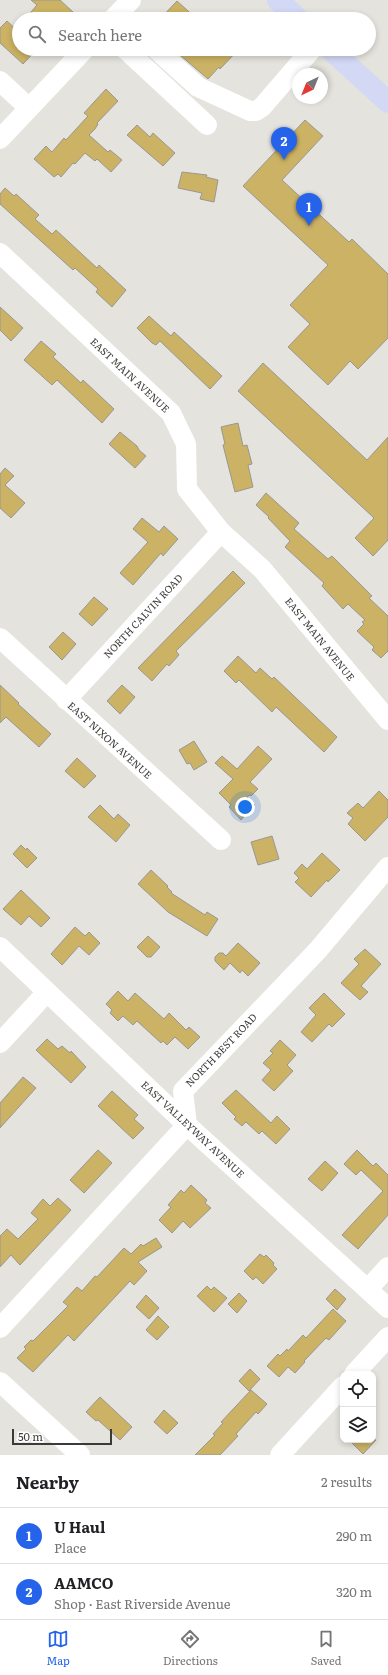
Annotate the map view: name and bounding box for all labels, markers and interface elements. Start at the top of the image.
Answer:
search box [12,12,376,56]
icon: search [26,23,48,45]
text: Search here [58,23,142,46]
north arrow [292,68,328,104]
pin: 2 [271,127,297,160]
pin: 1 [296,193,322,226]
street label: EAST MAIN AVENUE [87,334,173,415]
street label: NORTH CALVIN ROAD [99,570,186,661]
street label: EAST MAIN AVENUE [282,594,359,684]
street label: EAST NIXON AVENUE [65,698,156,782]
your location [235,797,255,817]
street label: NORTH BEST ROAD [181,1009,260,1090]
street label: EAST VALLEYWAY AVENUE [138,1077,248,1181]
map controls [340,1371,376,1443]
button: locate [340,1371,376,1407]
button: layers [340,1407,376,1443]
scale bar [12,1427,112,1446]
text: 50 m [18,1428,43,1444]
text: Nearby [16,1469,79,1494]
text: 2 results [321,1472,372,1491]
text: U Haul [54,1515,105,1538]
text: 1 [26,1526,32,1545]
text: 290 m [336,1526,372,1545]
text: Place [54,1538,86,1557]
text: AAMCO [54,1571,113,1594]
text: 2 [26,1582,32,1601]
text: 320 m [336,1582,372,1601]
text: Shop · East Riverside Avenue [54,1594,231,1613]
tab: Map [46,1628,70,1668]
tab: Directions [163,1628,218,1668]
tab: Saved [311,1628,341,1668]

